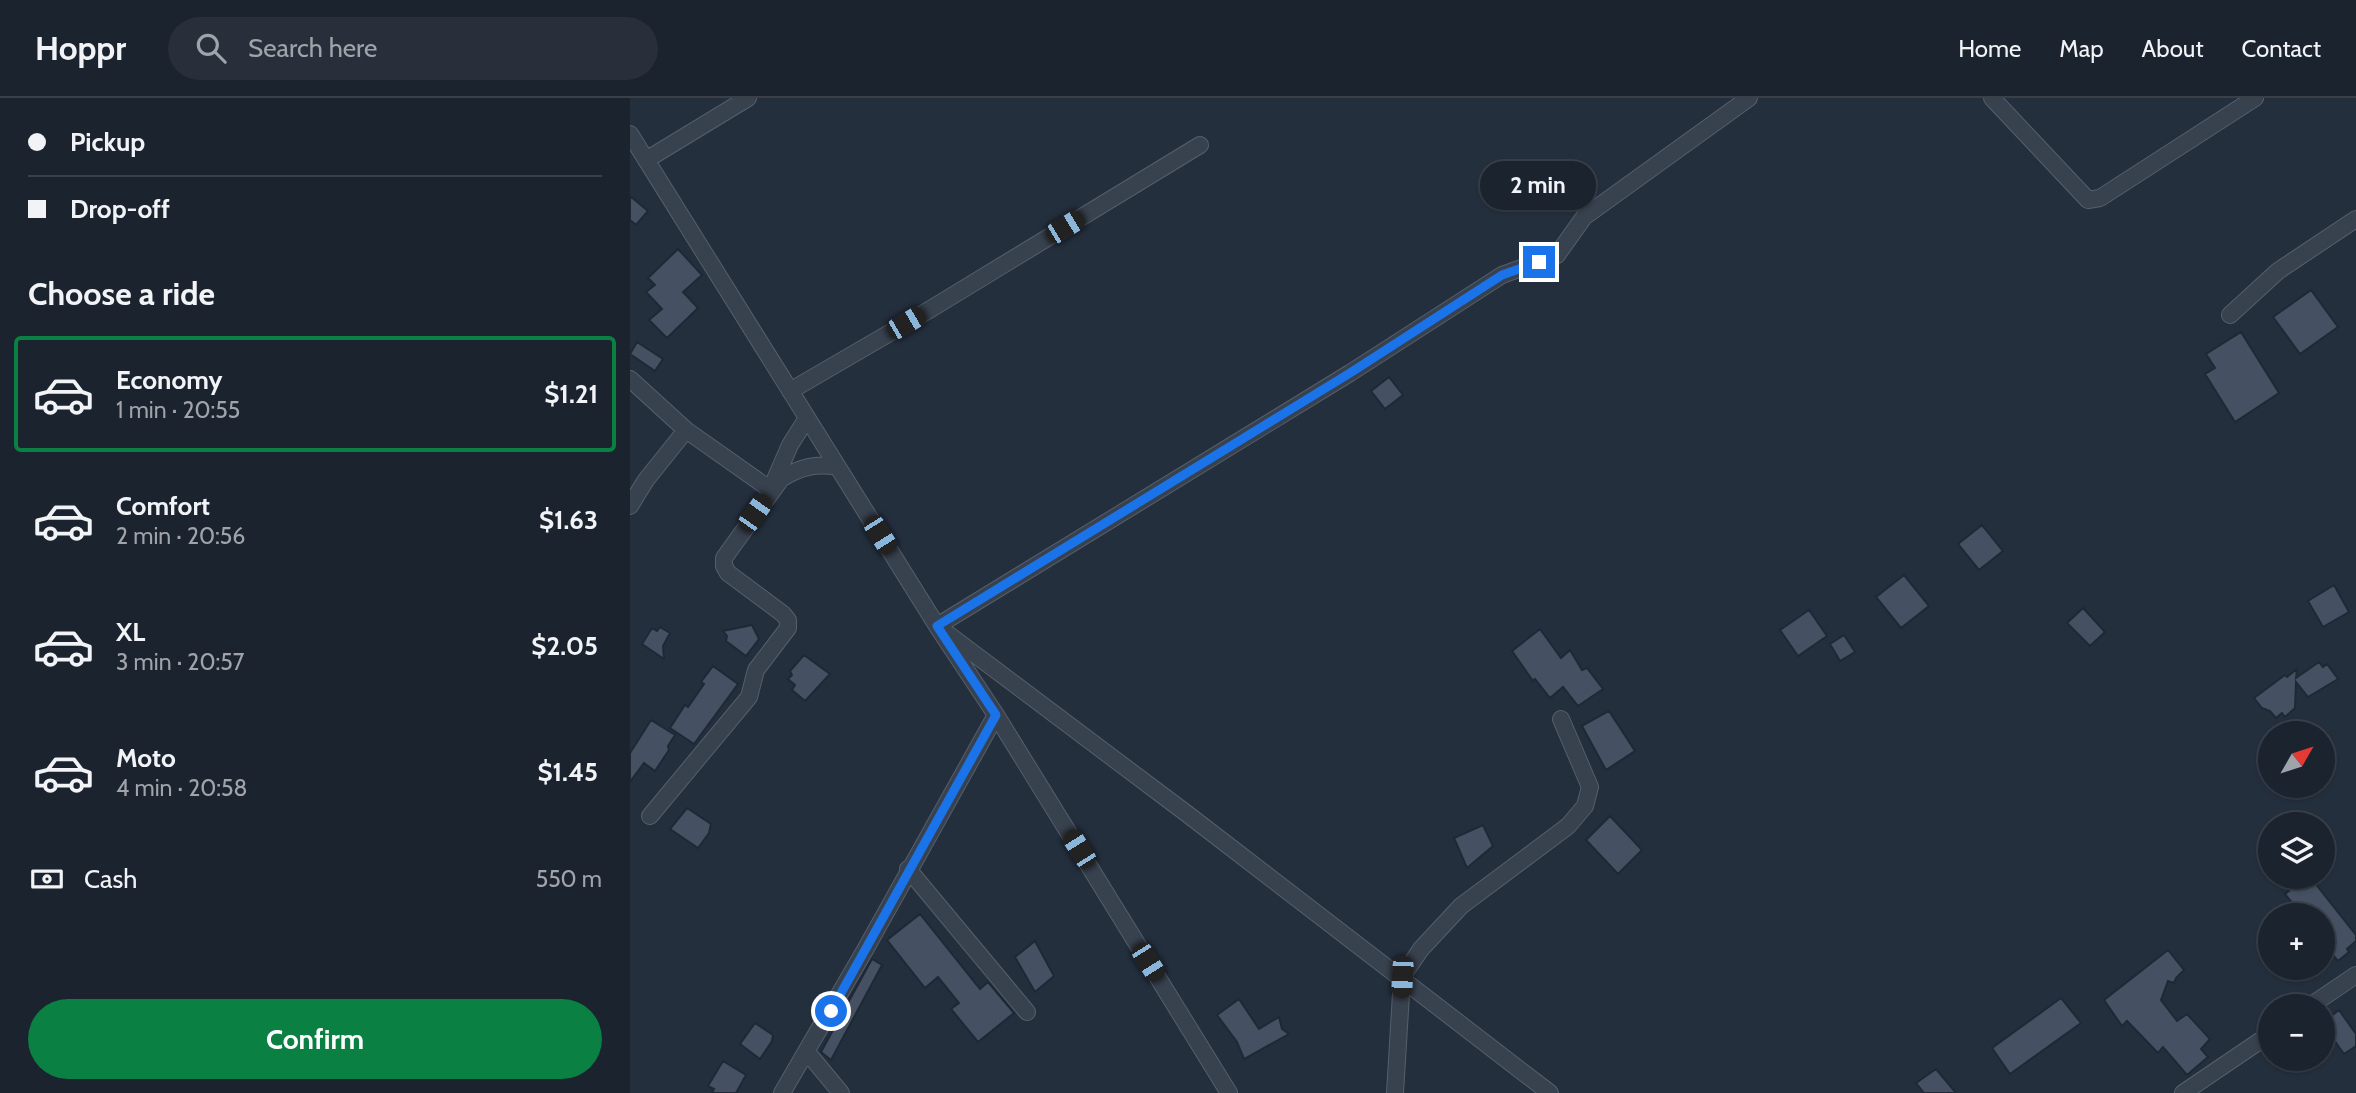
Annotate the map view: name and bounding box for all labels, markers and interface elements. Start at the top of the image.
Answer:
search box [168,17,658,80]
text: Hoppr [35,28,126,68]
icon: search [192,29,230,67]
text: Search here [248,32,377,64]
text: Home [1958,34,2021,63]
text: Map [2059,34,2104,63]
text: About [2142,34,2204,63]
text: Contact [2242,34,2321,63]
text: Pickup [70,126,145,158]
callout: 2 min [1481,160,1597,209]
text: 2 min [1510,171,1566,199]
text: Drop-off [70,193,170,225]
car [1042,207,1089,247]
route end [1523,246,1555,278]
text: Choose a ride [28,274,215,313]
car [883,303,930,343]
icon: car [32,363,95,426]
text: Economy [116,364,222,396]
text: $1.21 [544,378,598,410]
text: 1 min · 20:55 [116,396,240,424]
icon: car [32,489,95,552]
text: Comfort [116,490,210,522]
car [735,490,776,536]
text: $1.63 [539,504,598,536]
car [860,512,901,558]
text: 2 min · 20:56 [116,522,245,550]
icon: car [32,615,95,678]
text: XL [116,616,145,648]
text: $2.05 [531,630,598,662]
text: 3 min · 20:57 [116,648,244,676]
north arrow [2258,721,2334,798]
map controls [2258,721,2335,1071]
icon: car [32,741,95,804]
text: Moto [116,742,176,774]
text: $1.45 [537,756,598,788]
text: 4 min · 20:58 [116,774,247,802]
button: layers [2258,812,2335,889]
car [1059,826,1100,872]
icon: cash [28,860,66,898]
text: Cash [84,863,137,895]
text: 550 m [536,865,602,893]
button: + [2258,903,2335,980]
car [1128,939,1169,985]
car [1391,955,1414,999]
button: − [2258,994,2335,1071]
route start [815,995,847,1027]
button: Confirm [28,999,602,1079]

